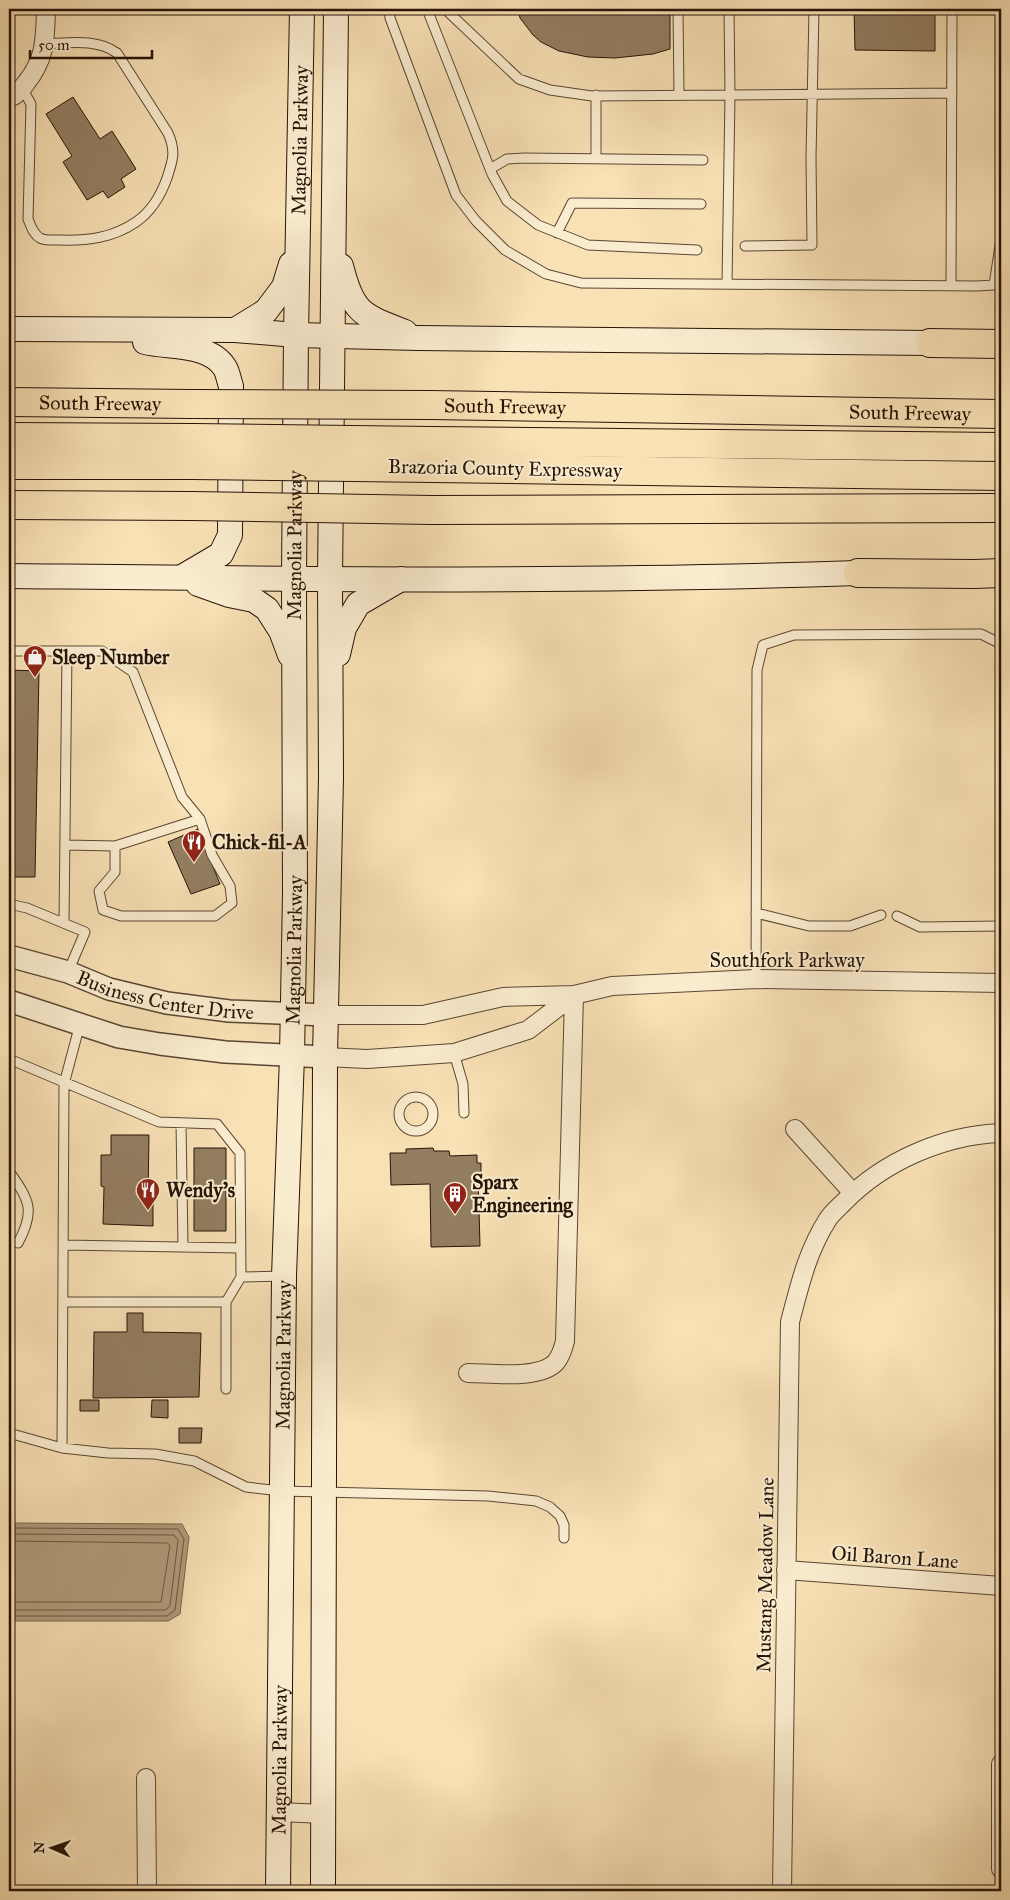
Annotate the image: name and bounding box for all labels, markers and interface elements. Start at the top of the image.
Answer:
scale bar [30,28,152,60]
text: 50 m [38,36,70,54]
street label: Magnolia Parkway [286,64,313,215]
street label: South Freeway [39,390,162,416]
street label: South Freeway [444,393,567,419]
street label: South Freeway [849,400,972,426]
street label: Brazoria County Expressway [388,454,623,482]
street label: Magnolia Parkway [282,470,307,620]
shop icon: Sleep Number [22,644,48,678]
place label: Sleep Number [52,645,170,670]
restaurant icon: Chick-fil-A [181,829,207,863]
place label: Chick-fil-A [212,830,307,854]
street label: Magnolia Parkway [281,875,307,1025]
street label: Southfork Parkway [709,948,865,972]
street label: Business Center Drive [73,965,254,1024]
place label: Sparx Engineering [472,1170,573,1218]
restaurant icon: Wendy's [135,1177,161,1211]
place label: Wendy's [166,1178,236,1203]
building icon: Sparx Engineering [442,1181,468,1215]
street label: Magnolia Parkway [270,1279,296,1430]
street label: Mustang Meadow Lane [751,1477,780,1673]
street label: Oil Baron Lane [831,1541,959,1573]
street label: Magnolia Parkway [267,1684,292,1835]
north arrow [28,1822,78,1872]
text: N [31,1841,48,1854]

